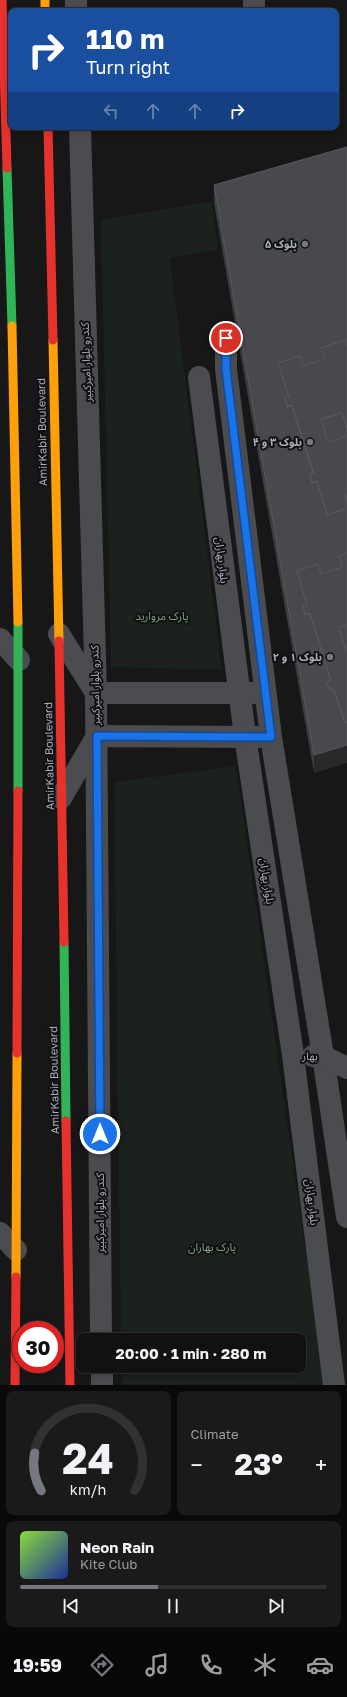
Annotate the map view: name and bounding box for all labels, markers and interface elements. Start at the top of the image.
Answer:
text: 110 m [86,22,165,55]
icon: right [20,24,72,76]
text: Turn right [86,56,170,78]
icon: left [100,100,122,122]
icon: ahead [142,100,164,122]
icon: ahead [184,100,206,122]
icon: right [226,100,248,122]
place label: بلوک ۵ [265,237,297,251]
marker: بلوک ۵ [300,239,310,249]
street label: کندرو بلوار امیرکبیر [78,321,94,403]
pin [209,321,243,355]
icon: arrive [215,327,237,349]
street label: AmirKabir Boulevard [34,378,49,486]
place label: بلوک ۳ و ۴ [253,435,302,449]
marker: بلوک ۳ و ۴ [305,437,315,447]
street label: بلوار بهاران [212,536,232,584]
park label: پارک مروارید [136,609,189,624]
street label: کندرو بلوار امیرکبیر [87,644,103,726]
place label: بلوک ۱ و ۲ [273,650,322,664]
marker: بلوک ۱ و ۲ [325,652,335,662]
street label: AmirKabir Boulevard [41,702,56,810]
street label: بلوار بهاران [256,857,278,905]
street label: AmirKabir Boulevard [46,1026,61,1134]
street label: بهار [301,1049,318,1063]
position arrow [79,1113,121,1155]
street label: کندرو بلوار امیرکبیر [93,1173,107,1254]
street label: بلوار بهاران [302,1178,322,1226]
park label: پارک بهاران [188,1240,236,1255]
speed limit sign: 30 [12,1321,64,1373]
text: 20:00 · 1 min · 280 m [116,1344,266,1362]
text: Climate [191,1426,238,1442]
text: 24 [63,1433,114,1483]
text: 23° [235,1446,283,1482]
text: − [191,1451,203,1478]
text: + [315,1451,327,1478]
text: km/h [70,1481,106,1498]
text: Neon Rain [80,1538,154,1556]
text: Kite Club [80,1556,137,1572]
icon: previous [60,1595,82,1617]
icon: pause [162,1595,184,1617]
icon: next [265,1595,287,1617]
icon: directions [88,1651,116,1679]
icon: music [143,1651,171,1679]
icon: phone [197,1651,225,1679]
icon: climate [251,1651,279,1679]
icon: car [306,1651,334,1679]
text: 19:59 [13,1654,62,1676]

